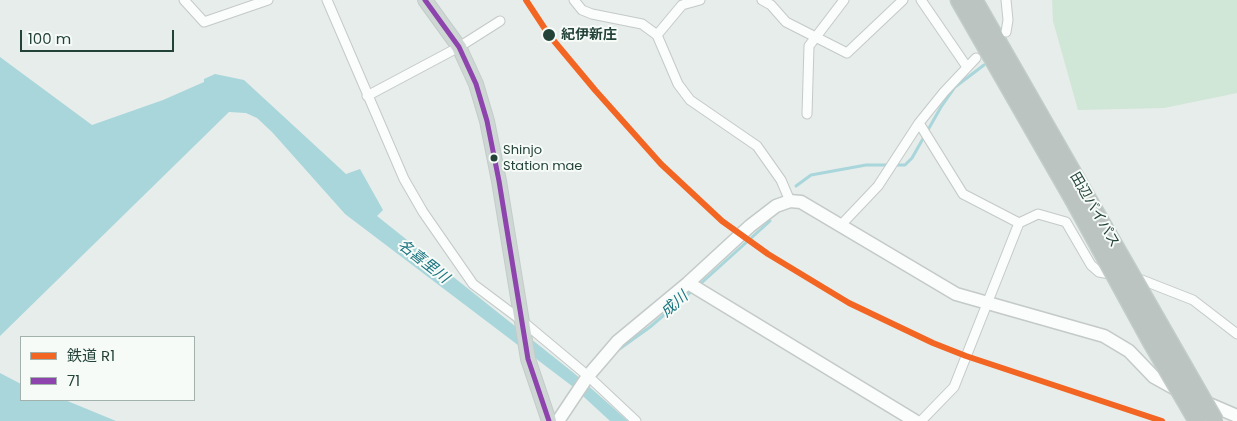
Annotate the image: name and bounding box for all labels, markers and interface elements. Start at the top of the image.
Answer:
scale bar [22,20,176,52]
marker: 紀伊新庄 [541,27,557,43]
place label: 紀伊新庄 [561,27,617,43]
text: 100 m [28,28,71,49]
place label: Shinjo Station mae [503,143,582,174]
marker: Shinjo Station mae [489,153,499,163]
street label: 田辺バイパス [1066,169,1122,251]
water label: 名喜里川 [394,236,452,288]
water label: 成川 [658,288,692,322]
legend [20,336,195,401]
text: 鉄道 R1 [67,345,115,366]
text: 71 [67,370,80,391]

